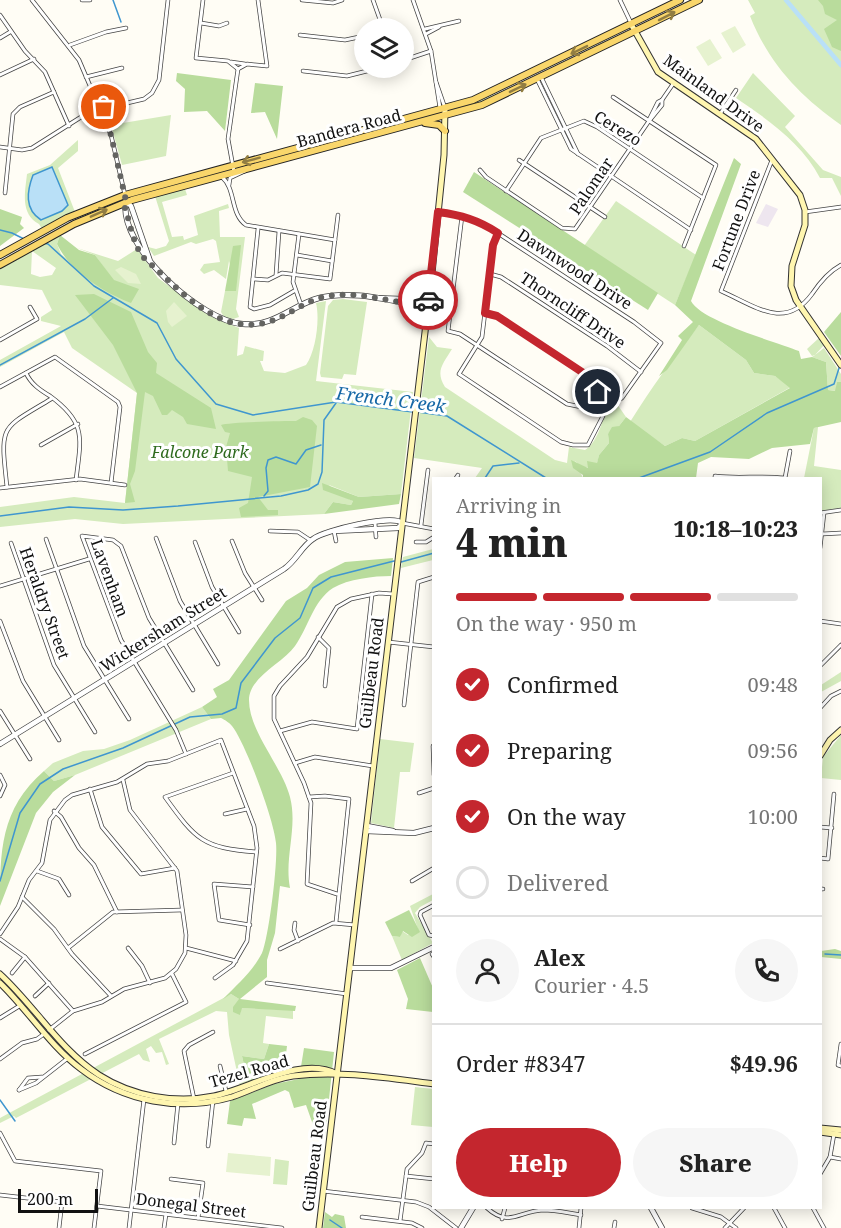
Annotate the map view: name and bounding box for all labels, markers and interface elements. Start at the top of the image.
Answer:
one-way arrow [658,10,675,22]
map controls [354,18,414,78]
button: layers [354,18,414,78]
one-way arrow [570,44,588,56]
street label: Mainland Drive [659,49,769,137]
pin [78,81,129,132]
one-way arrow [509,82,527,93]
icon: bag [87,90,120,123]
street label: Bandera Road [294,103,404,152]
street label: Cerezo [590,105,646,151]
street label: Palomar [564,153,618,219]
one-way arrow [241,155,260,166]
street label: Fortune Drive [707,166,765,274]
one-way arrow [89,207,107,218]
street label: Dawnwood Drive [513,224,637,314]
street label: Thorncliff Drive [516,267,630,353]
courier [398,270,458,330]
icon: car [412,284,445,317]
pin [572,366,623,417]
icon: home [581,375,614,408]
water label: French Creek [334,380,448,418]
park label: Falcone Park [150,441,250,463]
text: Arriving in [456,492,561,519]
text: 10:18–10:23 [674,513,798,543]
text: 4 min [456,515,568,568]
street label: Lavenham [86,536,134,620]
street label: Heraldry Street [15,544,76,662]
street label: Wickersham Street [96,581,231,677]
text: On the way · 950 m [456,610,637,637]
street label: Guilbeau Road [353,616,389,730]
icon: check [456,668,489,701]
text: Confirmed [507,669,618,699]
text: 09:48 [748,671,798,698]
icon: check [456,734,489,767]
text: Preparing [507,735,612,765]
text: 09:56 [748,737,798,764]
icon: check [456,800,489,833]
text: On the way [507,801,626,831]
text: 10:00 [748,803,798,830]
text: Delivered [507,867,609,897]
button: person [456,939,519,1002]
button: phone [735,939,798,1002]
text: Alex [534,942,585,972]
text: Courier · 4.5 [534,972,649,999]
text: Order #8347 [456,1048,586,1078]
text: $49.96 [729,1048,798,1078]
street label: Tezel Road [207,1049,292,1093]
street label: Guilbeau Road [296,1099,332,1213]
button: Help [456,1128,621,1197]
button: Share [633,1128,798,1197]
scale bar [18,1186,98,1214]
street label: Donegal Street [135,1187,248,1223]
text: 200 m [27,1188,73,1210]

